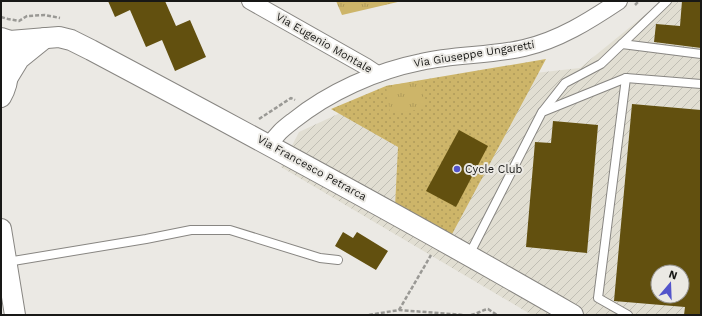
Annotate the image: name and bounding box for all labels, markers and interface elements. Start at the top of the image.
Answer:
street label: Via Eugenio Montale [274,10,374,76]
street label: Via Giuseppe Ungaretti [413,38,535,70]
street label: Via Francesco Petrarca [255,133,369,203]
place label: Cycle Club [465,163,523,176]
marker: Cycle Club [452,164,462,174]
north arrow [650,264,690,304]
text: N [667,268,679,282]

